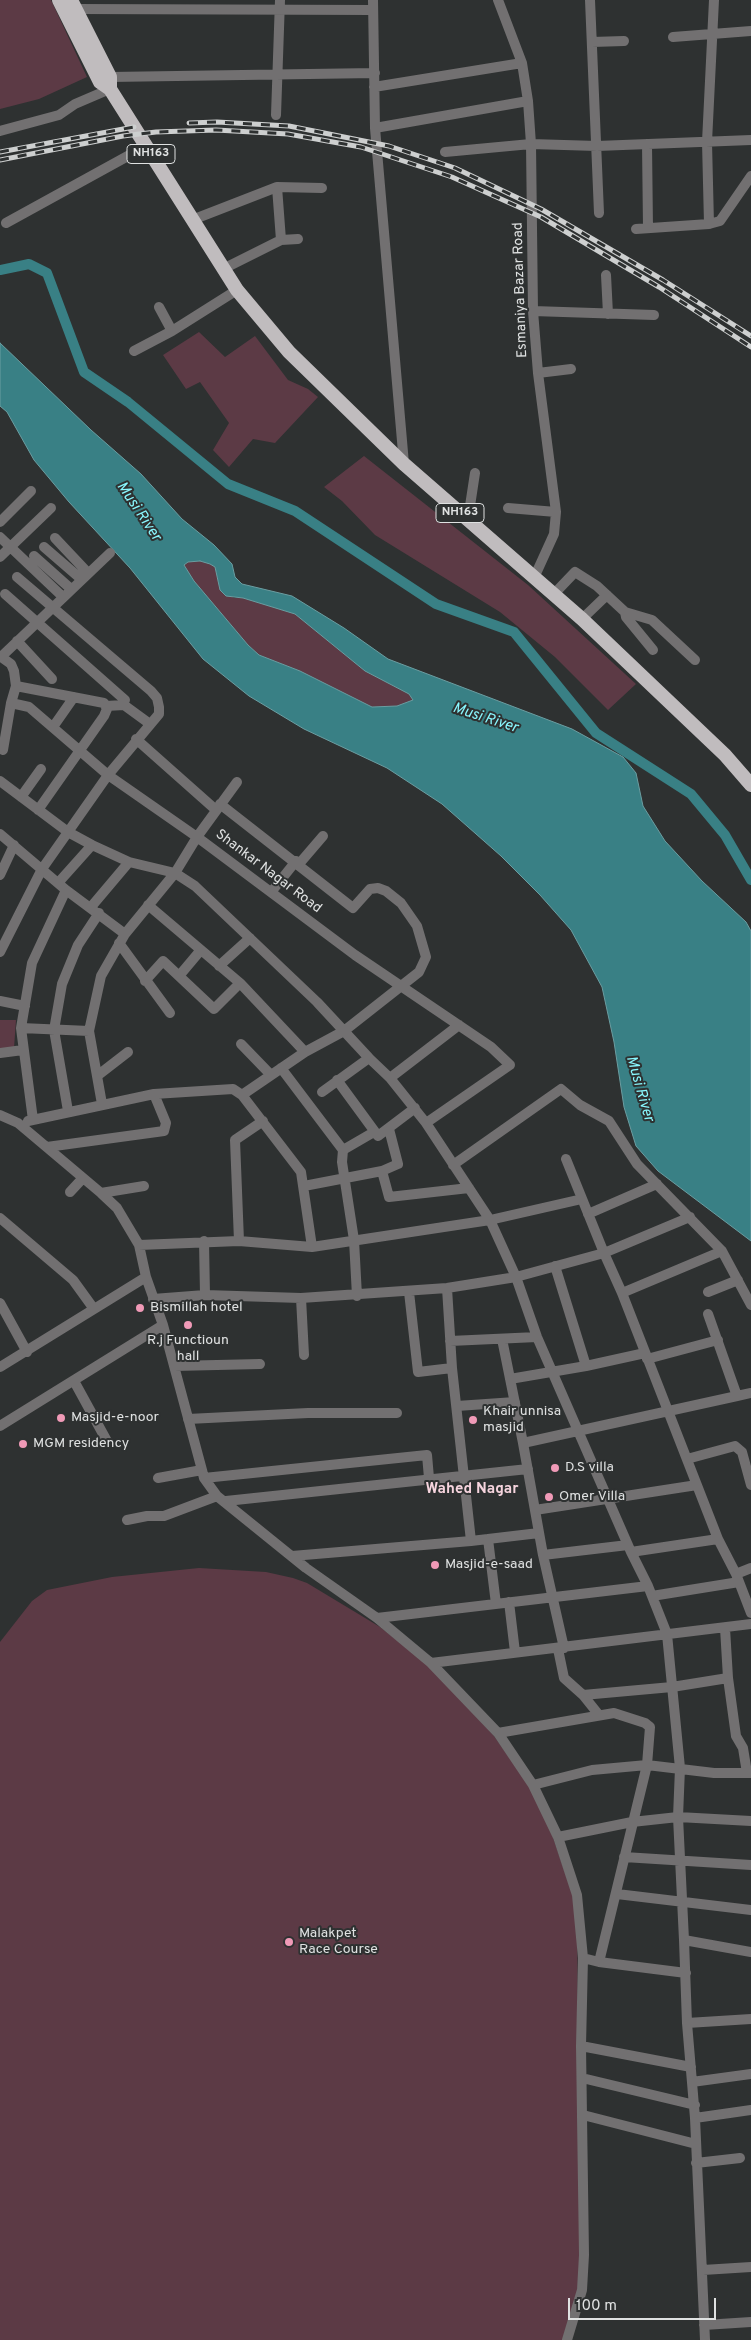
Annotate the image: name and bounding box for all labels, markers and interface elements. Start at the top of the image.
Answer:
road number: NH163 [127,144,175,164]
street label: Esmaniya Bazar Road [510,222,532,358]
water label: Musi River [112,479,164,545]
road number: NH163 [436,503,484,522]
water label: Musi River [450,700,520,738]
street label: Shankar Nagar Road [211,827,325,917]
water label: Musi River [621,1054,657,1124]
place label: Bismillah hotel [150,1300,243,1316]
marker: Bismillah hotel [134,1302,146,1314]
marker: R.j Functioun hall [182,1319,194,1331]
place label: R.j Functioun hall [147,1333,229,1365]
place label: Khair unnisa masjid [483,1404,561,1436]
place label: Masjid-e-noor [71,1410,159,1426]
marker: Masjid-e-noor [55,1412,67,1424]
marker: Khair unnisa masjid [467,1414,479,1426]
place label: MGM residency [33,1436,129,1452]
marker: MGM residency [17,1438,29,1450]
place label: D.S villa [565,1460,614,1476]
marker: D.S villa [549,1462,561,1474]
district label: Wahed Nagar [426,1481,518,1499]
place label: Omer Villa [559,1489,625,1505]
marker: Omer Villa [543,1491,555,1503]
place label: Masjid-e-saad [445,1557,533,1573]
marker: Masjid-e-saad [429,1559,441,1571]
place label: Malakpet Race Course [299,1926,378,1958]
marker: Malakpet Race Course [283,1936,295,1948]
scale bar [571,2288,718,2320]
text: 100 m [576,2297,617,2316]

